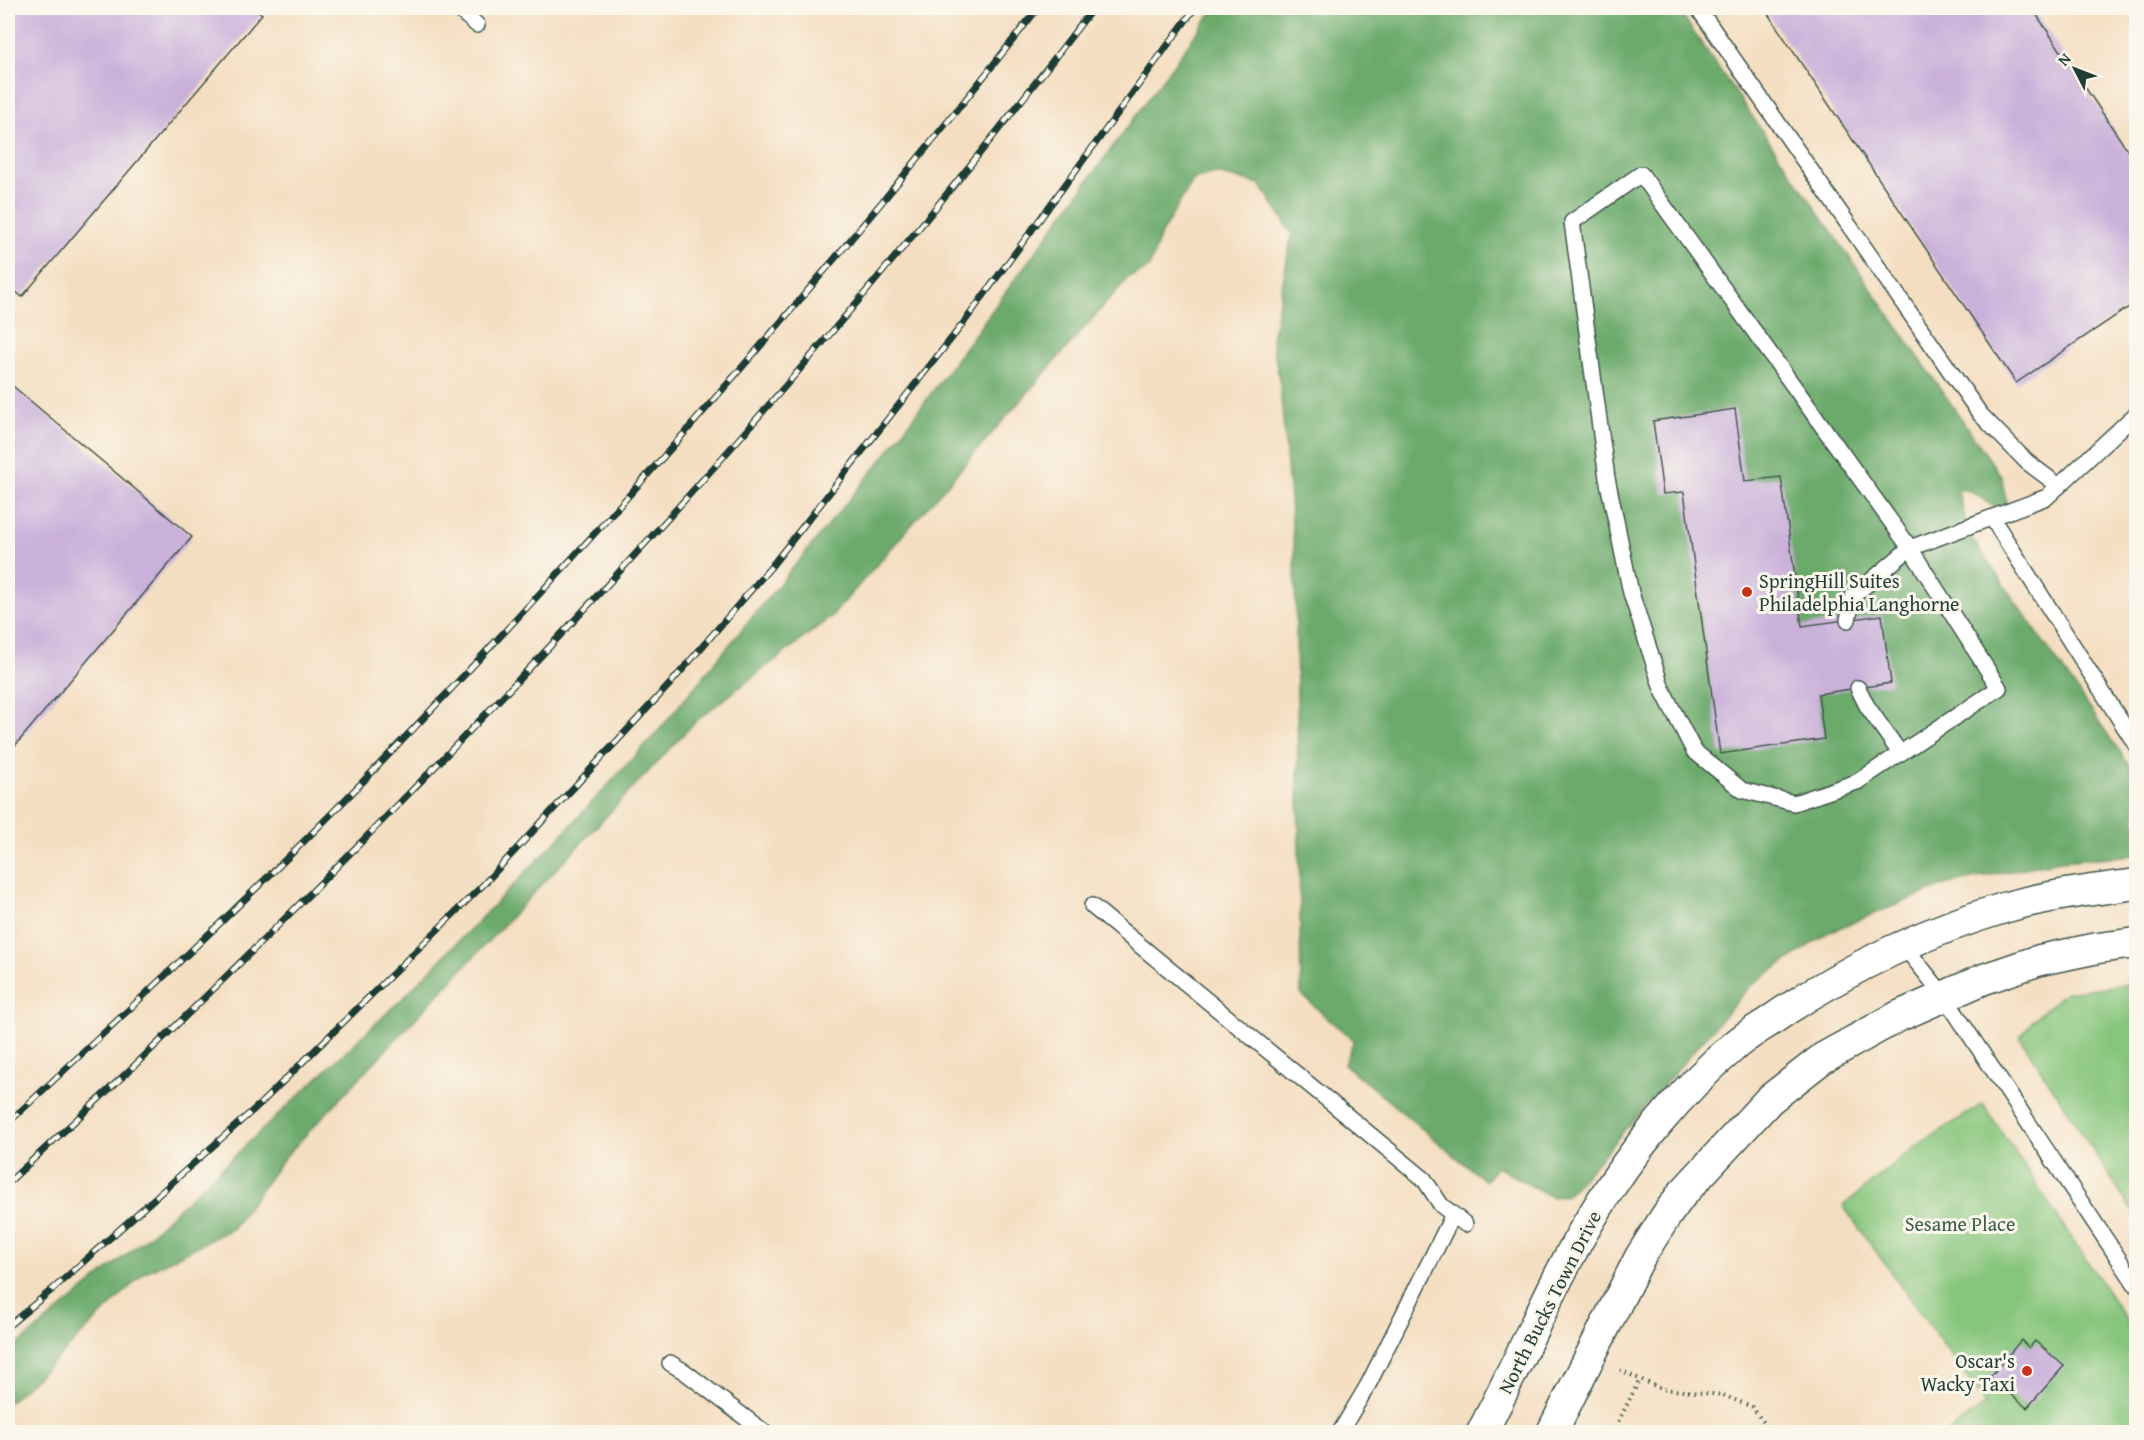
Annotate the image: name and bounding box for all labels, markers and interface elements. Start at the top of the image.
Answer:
north arrow [2045,39,2105,99]
text: N [2051,47,2077,71]
place label: SpringHill Suites Philadelphia Langhorne [1759,566,1960,618]
marker: SpringHill Suites Philadelphia Langhorne [1740,585,1754,599]
street label: North Bucks Town Drive [1490,1205,1608,1399]
park label: Sesame Place [1905,1209,2015,1238]
place label: Oscar's Wacky Taxi [1921,1346,2015,1398]
marker: Oscar's Wacky Taxi [2020,1364,2034,1378]

